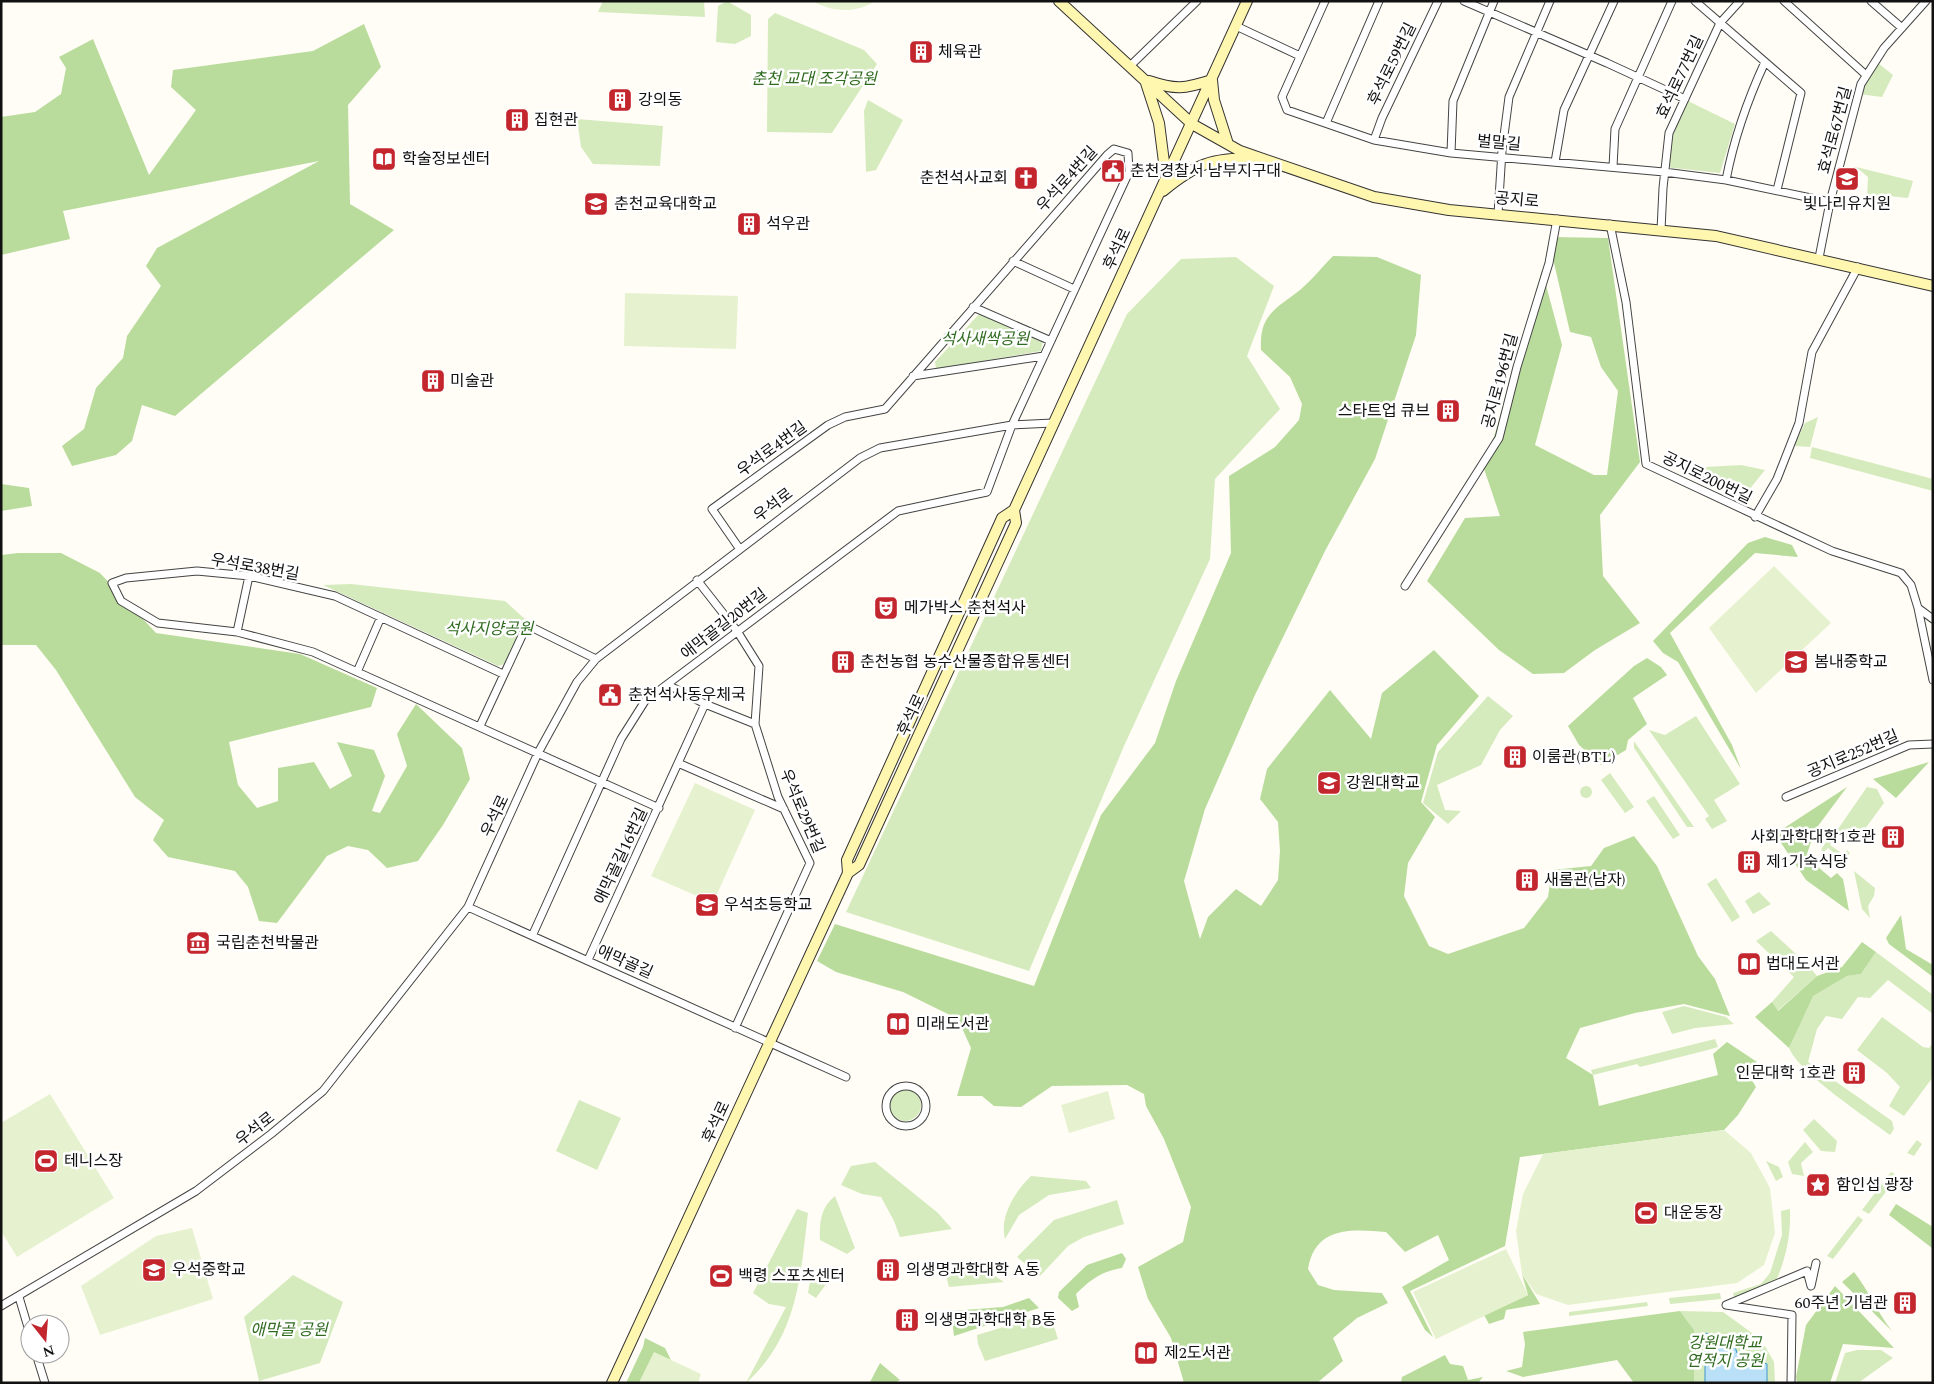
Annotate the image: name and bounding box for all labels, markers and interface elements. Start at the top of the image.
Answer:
street label: 후석로59번길 [1362,18,1422,110]
street label: 효석로77번길 [1650,31,1710,123]
building icon: 체육관 [908,39,934,65]
place label: 체육관 [938,40,982,64]
park label: 춘천 교대 조각공원 [751,67,878,91]
street label: 효석로67번길 [1812,84,1858,176]
building icon: 강의동 [607,87,633,113]
place label: 강의동 [638,88,682,112]
building icon: 집현관 [504,107,530,133]
place label: 집현관 [534,108,578,132]
street label: 벌말길 [1476,129,1522,157]
street label: 우석로4번길 [1031,141,1103,217]
library icon: 학술정보센터 [371,146,397,172]
place label: 학술정보센터 [402,147,490,171]
public building icon: 춘천경찰서 남부지구대 [1100,158,1126,184]
place label: 춘천경찰서 남부지구대 [1130,159,1281,183]
church icon: 춘천석사교회 [1013,165,1039,191]
place label: 춘천석사교회 [920,166,1008,190]
school or university icon: 빛나리유치원 [1834,166,1860,192]
street label: 공지로 [1494,186,1540,214]
school or university icon: 춘천교육대학교 [583,191,609,217]
place label: 춘천교육대학교 [614,192,717,216]
place label: 빛나리유치원 [1803,192,1891,216]
building icon: 석우관 [736,211,762,237]
place label: 석우관 [766,212,810,236]
street label: 후석로 [1097,224,1137,274]
park label: 석사새싹공원 [941,327,1030,351]
street label: 공지로196번길 [1476,331,1524,431]
building icon: 미술관 [420,368,446,394]
place label: 미술관 [450,369,494,393]
building icon: 스타트업 큐브 [1435,398,1461,424]
place label: 스타트업 큐브 [1338,399,1430,423]
street label: 우석로4번길 [732,415,812,483]
street label: 공지로200번길 [1658,446,1756,510]
street label: 우석로 [748,482,798,528]
street label: 우석로38번길 [209,547,301,587]
street label: 애막골길20번길 [676,582,772,666]
theatre icon: 메가박스 춘천석사 [873,595,899,621]
place label: 메가박스 춘천석사 [904,596,1026,620]
park label: 석사지양공원 [445,617,534,641]
building icon: 춘천농협 농수산물종합유통센터 [830,649,856,675]
school or university icon: 봄내중학교 [1783,649,1809,675]
place label: 춘천농협 농수산물종합유통센터 [860,650,1070,674]
place label: 봄내중학교 [1814,650,1888,674]
public building icon: 춘천석사동우체국 [597,682,623,708]
place label: 춘천석사동우체국 [628,683,746,707]
street label: 후석로 [891,690,931,740]
street label: 공지로252번길 [1803,724,1903,784]
building icon: 이룸관(BTL) [1502,744,1528,770]
place label: 이룸관(BTL) [1532,745,1616,769]
street label: 우석로29번길 [773,765,831,857]
school or university icon: 강원대학교 [1316,770,1342,796]
place label: 강원대학교 [1346,771,1420,795]
street label: 우석로 [475,791,515,841]
street label: 애막골길16번길 [588,804,654,908]
building icon: 사회과학대학1호관 [1880,824,1906,850]
place label: 사회과학대학1호관 [1750,825,1876,849]
building icon: 제1기숙식당 [1736,849,1762,875]
place label: 제1기숙식당 [1766,850,1848,874]
building icon: 새롬관(남자) [1514,867,1540,893]
place label: 새롬관(남자) [1544,868,1626,892]
school or university icon: 우석초등학교 [694,892,720,918]
place label: 우석초등학교 [724,893,812,917]
museum icon: 국립춘천박물관 [185,930,211,956]
place label: 국립춘천박물관 [216,931,319,955]
street label: 애막골길 [593,939,657,985]
library icon: 법대도서관 [1736,951,1762,977]
place label: 법대도서관 [1766,952,1840,976]
library icon: 미래도서관 [885,1011,911,1037]
place label: 미래도서관 [916,1012,990,1036]
building icon: 인문대학 1호관 [1841,1060,1867,1086]
place label: 인문대학 1호관 [1736,1061,1836,1085]
street label: 후석로 [696,1097,736,1147]
street label: 우석로 [230,1106,280,1152]
sports icon: 테니스장 [33,1148,59,1174]
place label: 테니스장 [64,1149,123,1173]
place icon: 함인섭 광장 [1805,1172,1831,1198]
place label: 함인섭 광장 [1836,1173,1914,1197]
sports icon: 대운동장 [1633,1200,1659,1226]
place label: 대운동장 [1664,1201,1723,1225]
school or university icon: 우석중학교 [141,1257,167,1283]
building icon: 의생명과학대학 A동 [875,1257,901,1283]
place label: 우석중학교 [172,1258,246,1282]
place label: 의생명과학대학 A동 [906,1258,1040,1282]
sports icon: 백령 스포츠센터 [708,1263,734,1289]
place label: 백령 스포츠센터 [738,1264,845,1288]
building icon: 60주년 기념관 [1892,1290,1918,1316]
place label: 60주년 기념관 [1794,1291,1888,1315]
building icon: 의생명과학대학 B동 [894,1307,920,1333]
place label: 의생명과학대학 B동 [924,1308,1057,1332]
north arrow [20,1314,70,1364]
park label: 애막골 공원 [250,1318,329,1342]
park label: 강원대학교 연적지 공원 [1686,1331,1765,1373]
text: N [40,1339,57,1363]
library icon: 제2도서관 [1133,1340,1159,1366]
place label: 제2도서관 [1164,1341,1231,1365]

